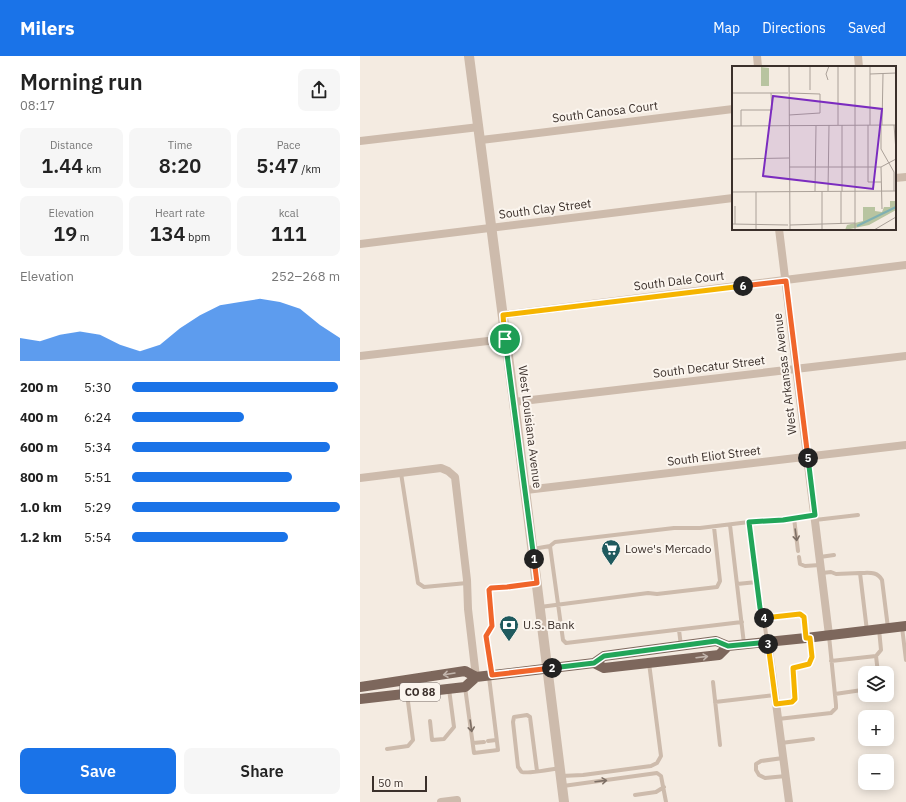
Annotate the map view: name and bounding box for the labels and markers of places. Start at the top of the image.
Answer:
pin: 6 [733,276,753,296]
pin [488,322,522,356]
pin: 5 [798,448,818,468]
supermarket icon: Lowe's Mercado [600,538,622,566]
place label: Lowe's Mercado [625,541,712,556]
pin: 1 [524,549,544,569]
pin: 4 [754,608,774,628]
bank icon: U.S. Bank [498,614,520,642]
place label: U.S. Bank [523,617,575,632]
pin: 3 [758,634,778,654]
pin: 2 [542,658,562,678]

